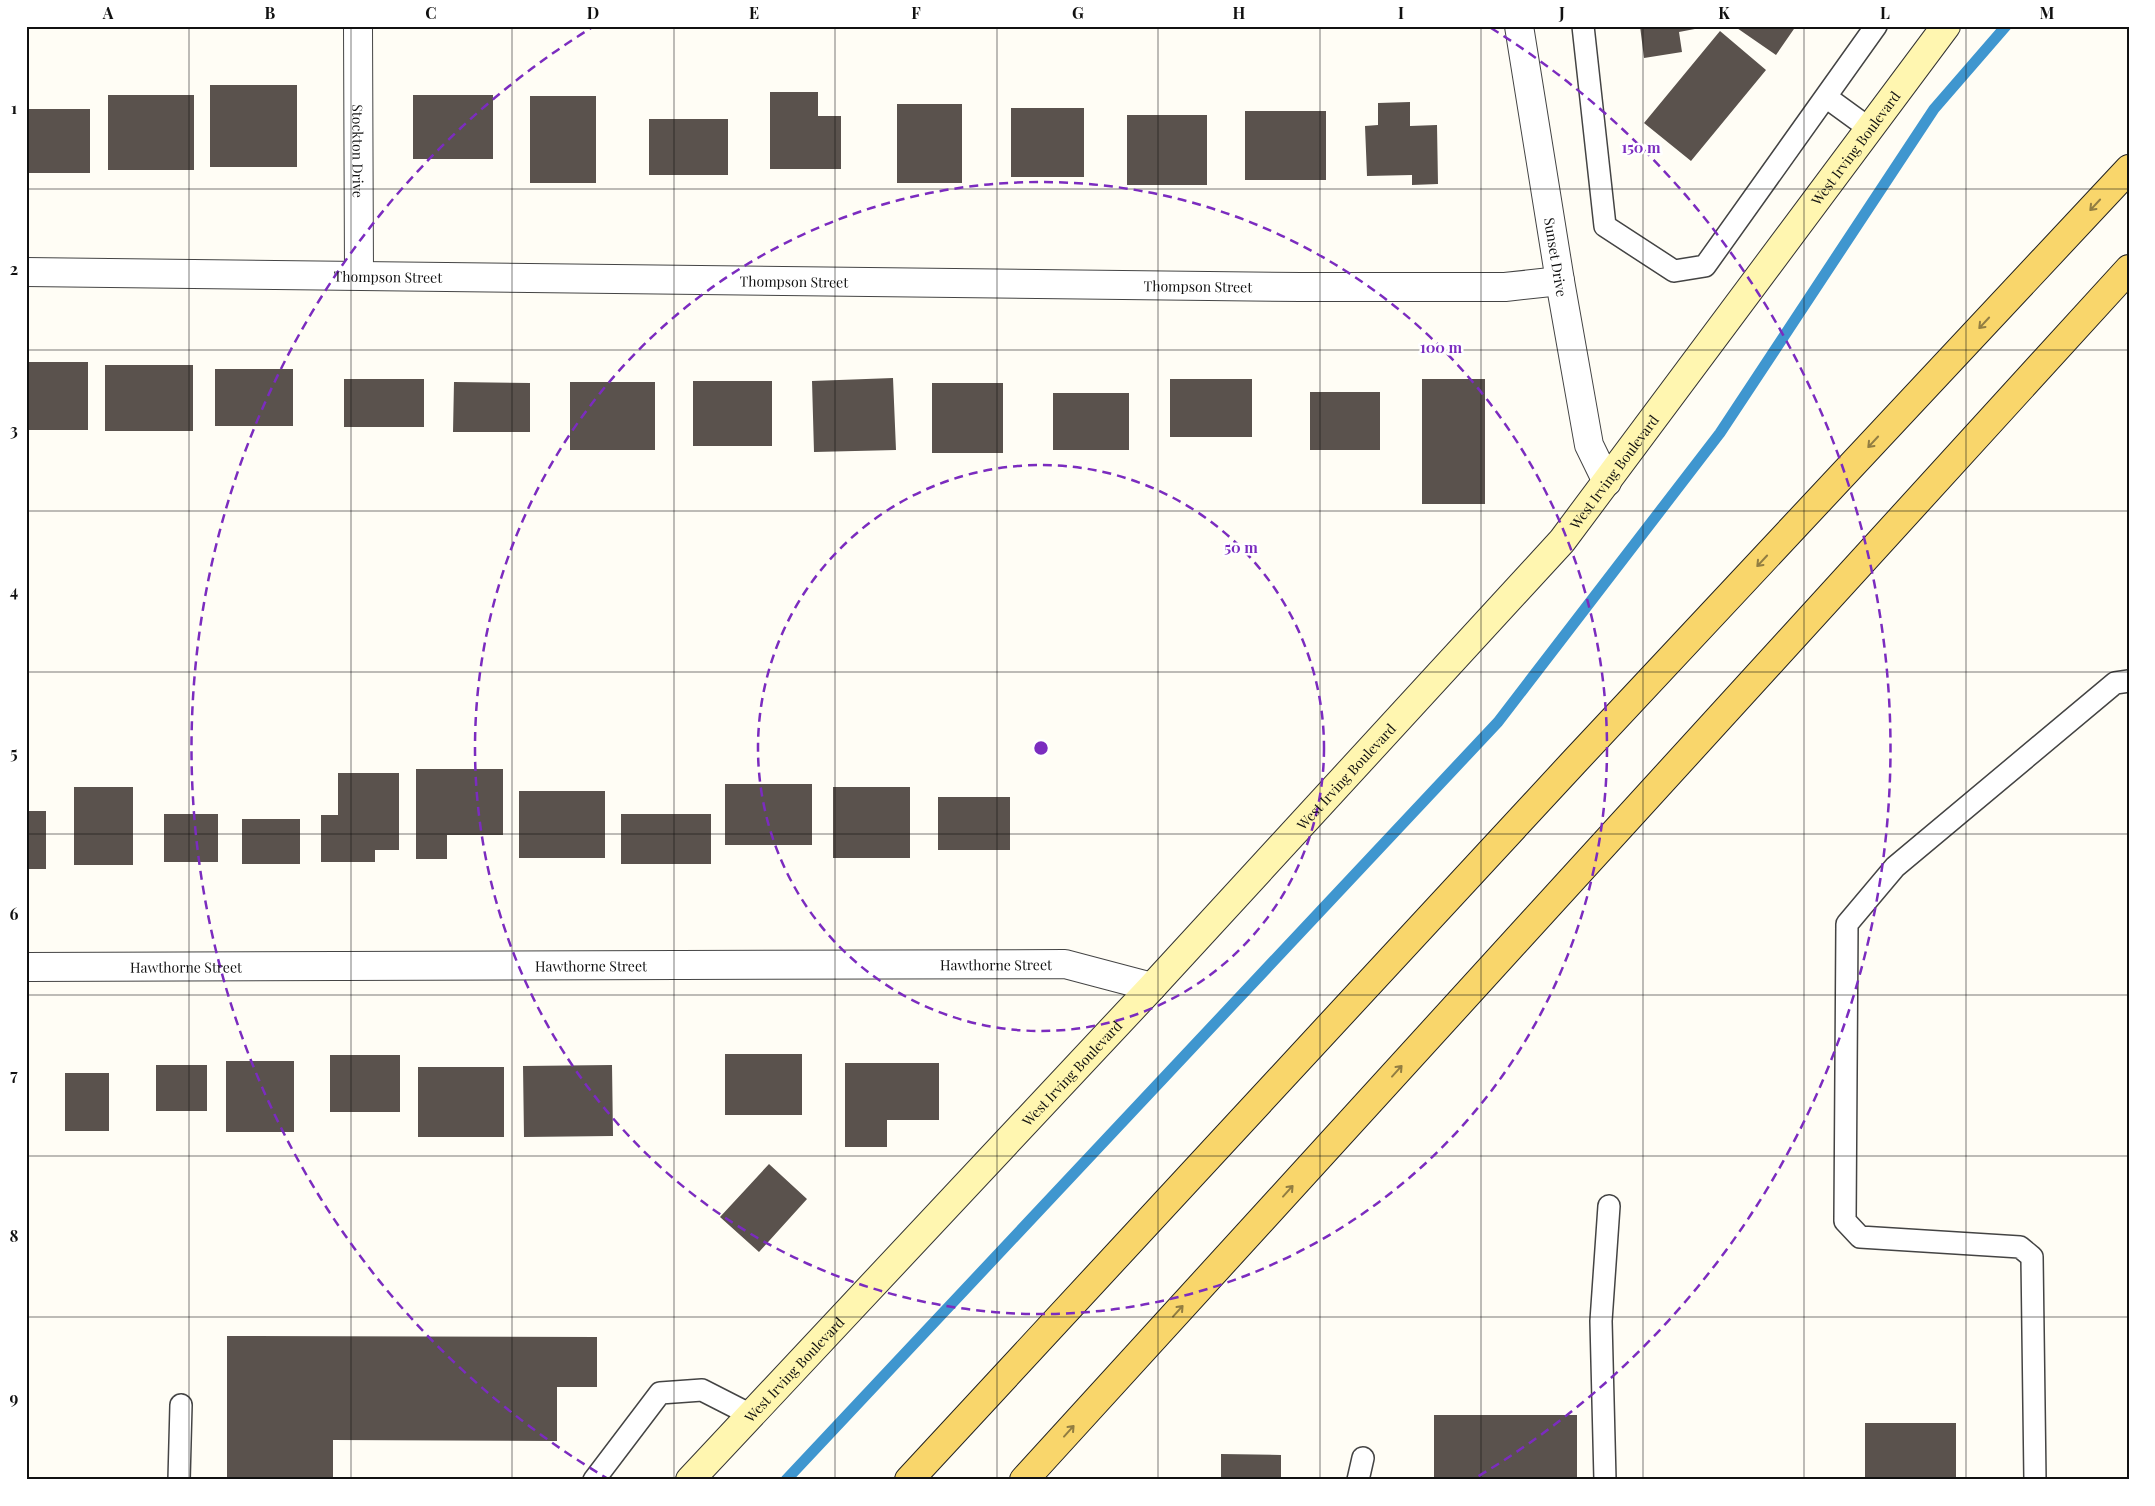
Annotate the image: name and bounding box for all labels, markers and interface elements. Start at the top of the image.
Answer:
text: A [102,2,114,23]
text: B [265,2,276,23]
text: C [425,2,437,23]
text: D [587,2,599,23]
text: E [749,2,759,23]
text: F [911,2,921,23]
text: G [1072,2,1084,23]
text: H [1233,2,1246,23]
text: I [1398,2,1404,23]
text: J [1558,2,1565,23]
text: K [1718,2,1730,23]
text: L [1880,2,1890,23]
text: M [2040,2,2055,23]
street label: West Irving Boulevard [1806,87,1904,209]
text: 1 [11,97,17,118]
street label: Stockton Drive [349,104,368,198]
text: 150 m [1621,137,1661,157]
one-way arrow [2089,198,2101,211]
street label: Sunset Drive [1540,216,1572,298]
text: 2 [10,258,18,279]
street label: Thompson Street [334,266,443,286]
street label: Thompson Street [740,271,849,291]
street label: Thompson Street [1144,276,1253,296]
one-way arrow [1978,317,1990,330]
text: 100 m [1420,337,1463,357]
street label: West Irving Boulevard [1564,411,1662,533]
text: 3 [10,419,18,440]
one-way arrow [1867,436,1879,448]
text: 50 m [1224,537,1258,557]
one-way arrow [1756,554,1768,567]
text: 4 [10,580,18,601]
street label: West Irving Boulevard [1292,719,1399,834]
centre of rings [1032,739,1050,757]
text: 5 [10,742,18,763]
text: 6 [10,903,19,924]
street label: Hawthorne Street [940,955,1053,974]
street label: Hawthorne Street [535,956,648,975]
street label: Hawthorne Street [130,957,243,976]
street label: West Irving Boulevard [1017,1016,1126,1130]
text: 7 [10,1064,18,1085]
one-way arrow [1391,1064,1403,1077]
one-way arrow [1282,1184,1294,1197]
text: 8 [10,1225,19,1246]
one-way arrow [1172,1304,1184,1317]
street label: West Irving Boulevard [739,1312,848,1427]
text: 9 [10,1387,19,1408]
one-way arrow [1063,1424,1075,1437]

